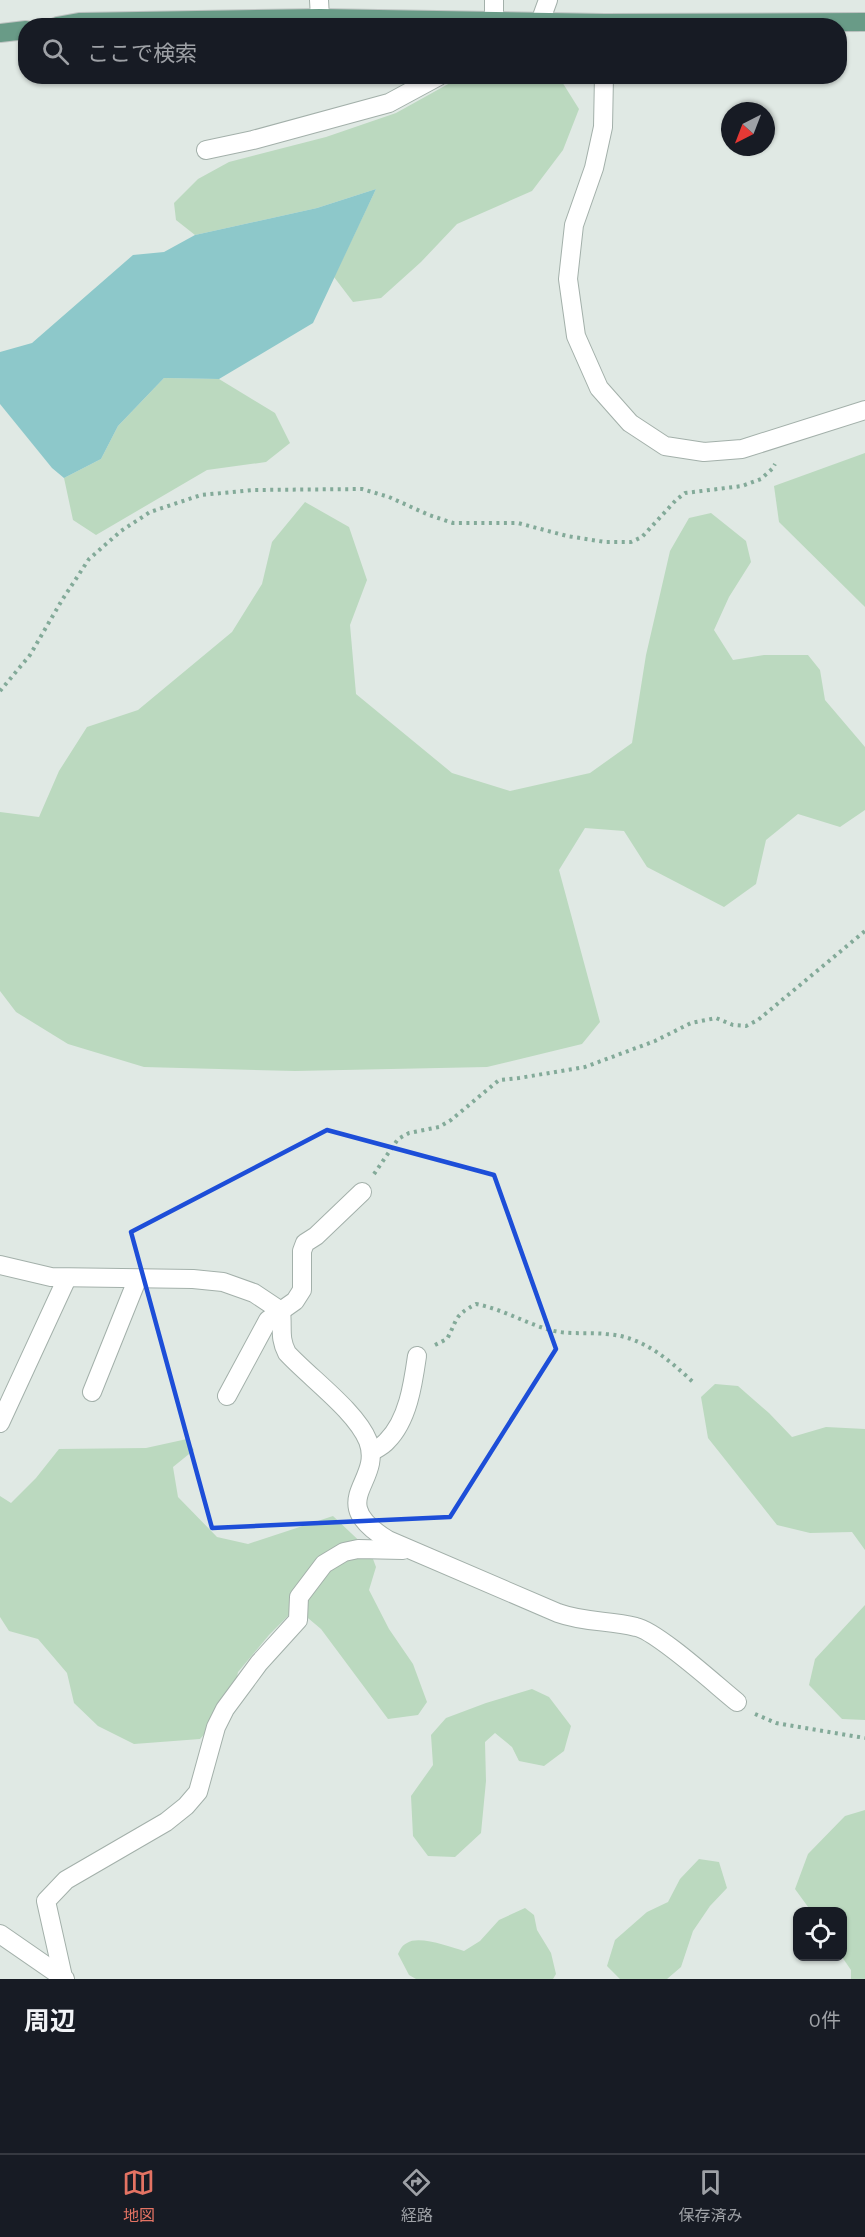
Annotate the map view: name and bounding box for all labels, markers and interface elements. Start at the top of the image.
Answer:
search box [18,18,847,84]
icon: search [39,35,72,68]
text: ここで検索 [87,41,197,66]
north arrow [721,102,775,156]
map controls [793,1907,847,1961]
button: locate [793,1907,847,1961]
text: 周辺 [24,2006,76,2036]
text: 0件 [809,2008,841,2032]
tab: 地図 [122,2166,155,2226]
tab: 経路 [400,2166,433,2226]
tab: 保存済み [678,2166,742,2226]

